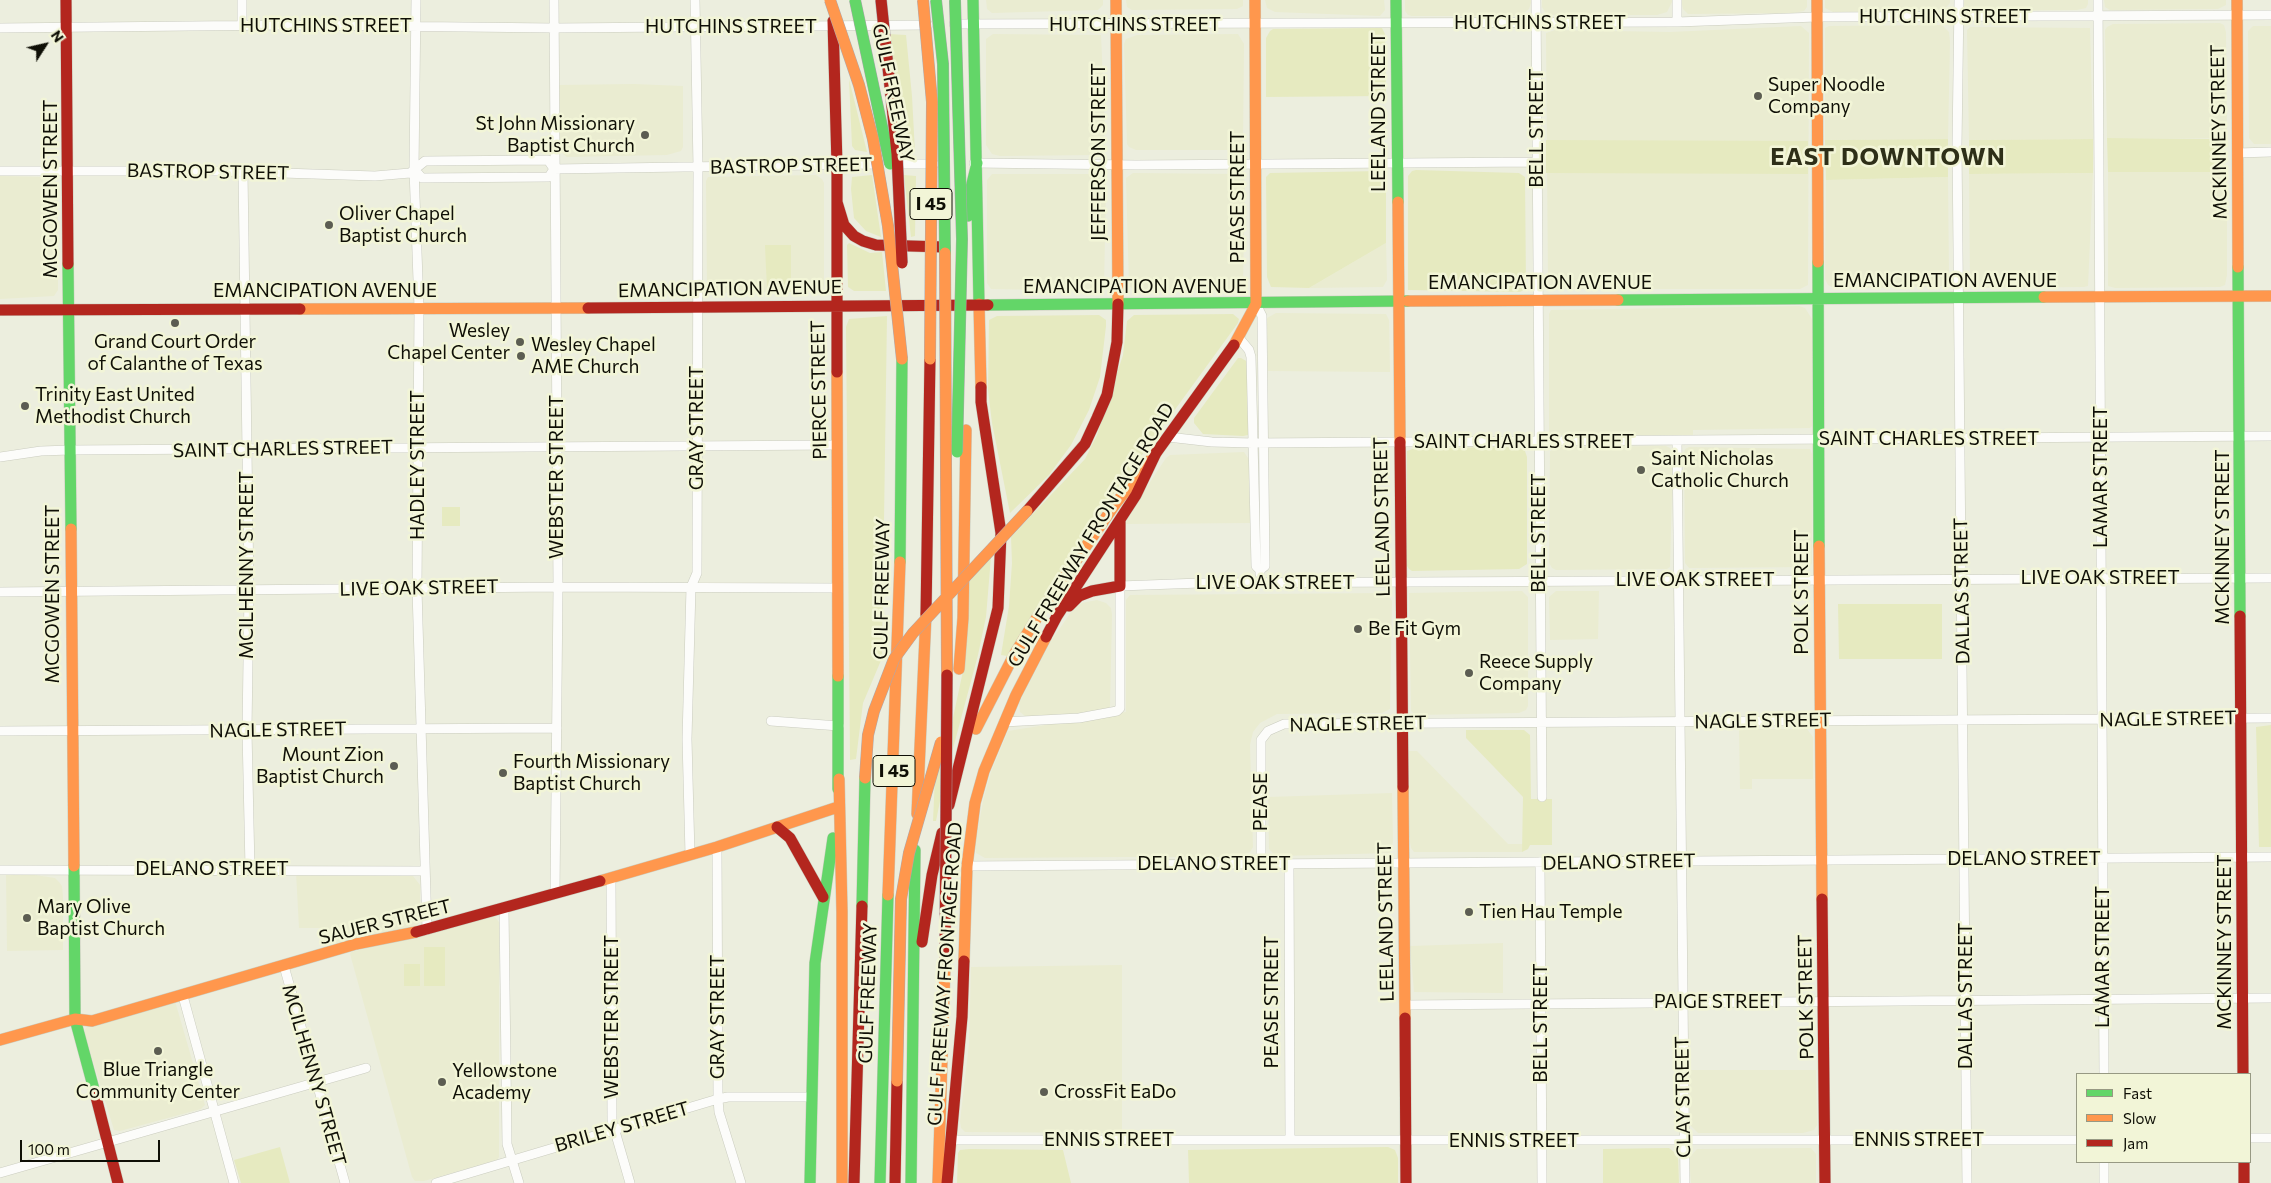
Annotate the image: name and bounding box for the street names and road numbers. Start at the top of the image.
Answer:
street label: HUTCHINS STREET [1859,6,2031,28]
street label: HUTCHINS STREET [1454,12,1626,34]
street label: HUTCHINS STREET [1049,14,1221,36]
street label: HUTCHINS STREET [240,15,412,37]
street label: HUTCHINS STREET [645,16,817,38]
street label: GULF FREEWAY [867,22,919,164]
street label: LEELAND STREET [1368,32,1390,192]
street label: MCKINNEY STREET [2206,44,2232,220]
street label: JEFFERSON STREET [1088,63,1110,241]
street label: BELL STREET [1526,68,1548,188]
street label: MCGOWEN STREET [40,99,62,279]
street label: PEASE STREET [1227,131,1249,263]
street label: BASTROP STREET [710,153,872,179]
street label: BASTROP STREET [127,159,289,185]
road number: I 45 [910,188,952,220]
street label: EMANCIPATION AVENUE [1833,270,2057,292]
street label: EMANCIPATION AVENUE [1428,272,1652,294]
street label: EMANCIPATION AVENUE [618,276,842,302]
street label: EMANCIPATION AVENUE [1023,276,1247,298]
street label: EMANCIPATION AVENUE [213,280,437,302]
street label: PIERCE STREET [806,320,832,460]
street label: GRAY STREET [686,366,708,490]
street label: HADLEY STREET [407,390,429,540]
street label: WEBSTER STREET [546,395,568,559]
street label: GULF FREEWAY FRONTAGE ROAD [1003,399,1179,671]
street label: LAMAR STREET [2090,406,2112,548]
street label: SAINT CHARLES STREET [1819,428,2039,450]
street label: SAINT CHARLES STREET [1414,431,1634,453]
street label: SAINT CHARLES STREET [173,436,393,462]
street label: LEELAND STREET [1369,437,1395,597]
street label: MCKINNEY STREET [2212,449,2234,625]
street label: MCILHENNY STREET [236,471,258,659]
street label: BELL STREET [1528,473,1550,593]
street label: MCGOWEN STREET [42,504,64,684]
street label: DALLAS STREET [1949,517,1975,665]
street label: GULF FREEWAY [869,518,895,660]
street label: POLK STREET [1791,529,1813,655]
street label: LIVE OAK STREET [2020,567,2180,589]
street label: LIVE OAK STREET [1615,569,1775,591]
street label: LIVE OAK STREET [1195,572,1355,594]
street label: LIVE OAK STREET [339,575,499,601]
street label: NAGLE STREET [2099,706,2237,732]
street label: NAGLE STREET [1694,708,1832,734]
street label: NAGLE STREET [1289,711,1427,737]
street label: NAGLE STREET [209,717,347,743]
road number: I 45 [873,756,915,786]
street label: PEASE [1250,773,1272,831]
street label: GULF FREEWAY FRONTAGE ROAD [923,821,967,1127]
street label: LEELAND STREET [1373,842,1399,1002]
street label: DELANO STREET [1947,848,2101,870]
street label: DELANO STREET [1542,849,1696,875]
street label: DELANO STREET [1137,853,1291,875]
street label: MCKINNEY STREET [2214,854,2236,1030]
street label: DELANO STREET [135,858,289,880]
street label: LAMAR STREET [2092,886,2114,1028]
street label: SAUER STREET [316,895,454,949]
street label: GULF FREEWAY [854,922,882,1064]
street label: DALLAS STREET [1955,923,1977,1069]
street label: POLK STREET [1794,934,1818,1060]
street label: WEBSTER STREET [601,935,623,1099]
street label: PEASE STREET [1261,936,1283,1068]
street label: GRAY STREET [707,955,729,1079]
street label: BELL STREET [1530,963,1552,1083]
street label: MCILHENNY STREET [277,982,351,1168]
street label: PAIGE STREET [1654,991,1782,1013]
street label: CLAY STREET [1671,1036,1695,1158]
street label: BRILEY STREET [552,1097,692,1157]
street label: ENNIS STREET [1044,1129,1174,1151]
street label: ENNIS STREET [1854,1129,1984,1151]
street label: ENNIS STREET [1449,1130,1579,1152]

